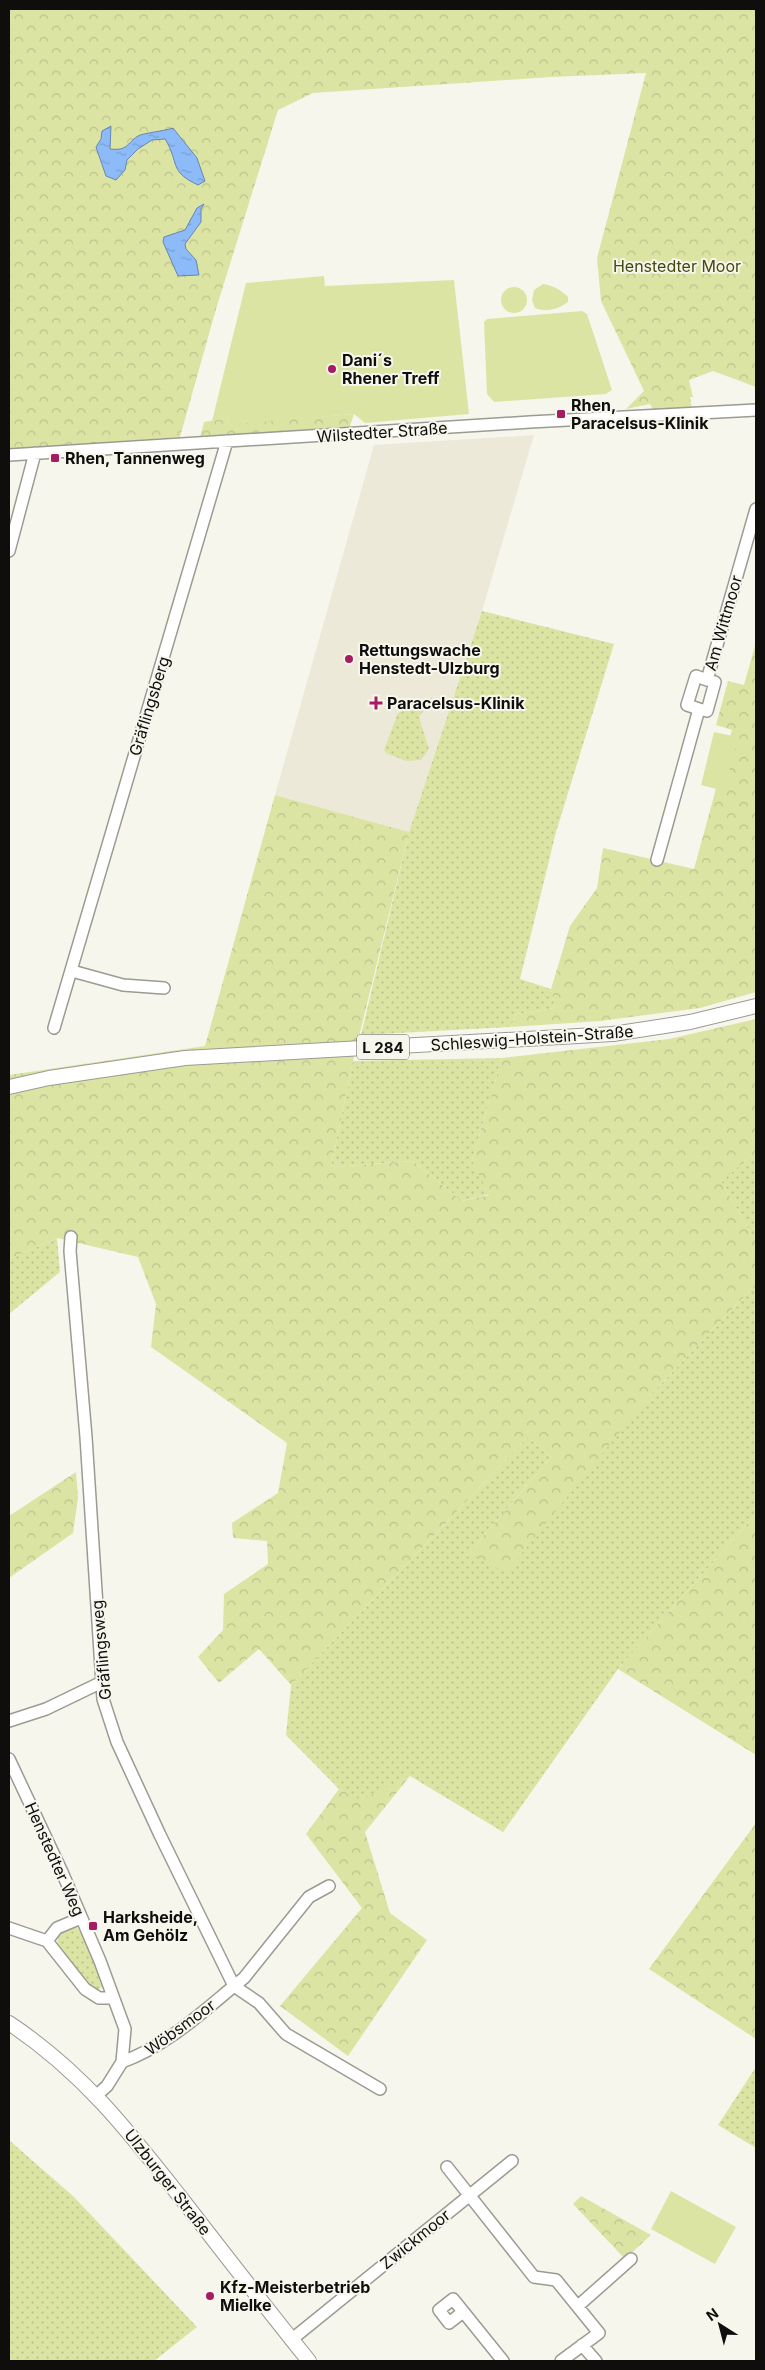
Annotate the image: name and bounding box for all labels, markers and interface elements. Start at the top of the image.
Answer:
park label: Henstedter Moor [613,256,741,276]
place label: Dani´s Rhener Treff [342,350,440,388]
marker: Dani´s Rhener Treff [326,363,338,375]
place label: Rhen, Paracelsus-Klinik [571,395,709,433]
marker: Rhen, Paracelsus-Klinik [555,408,567,420]
street label: Wilstedter Straße [316,417,448,447]
place label: Rhen, Tannenweg [65,448,205,468]
marker: Rhen, Tannenweg [49,452,61,464]
street label: Am Wittmoor [700,573,746,673]
place label: Rettungswache Henstedt-Ulzburg [359,640,500,678]
marker: Rettungswache Henstedt-Ulzburg [343,653,355,665]
street label: Gräflingsberg [124,654,174,758]
place label: Paracelsus-Klinik [387,693,525,713]
marker: Paracelsus-Klinik [369,696,383,710]
street label: Schleswig-Holstein-Straße [430,1021,634,1055]
road number: L 284 [357,1034,409,1060]
street label: Gräflingsweg [87,1599,115,1701]
street label: Henstedter Weg [21,1799,89,1919]
place label: Harksheide, Am Gehölz [103,1907,198,1945]
marker: Harksheide, Am Gehölz [87,1920,99,1932]
street label: Wöbsmoor [141,1995,219,2059]
street label: Ulzburger Straße [120,2125,216,2239]
street label: Zwickmoor [376,2205,454,2273]
place label: Kfz-Meisterbetrieb Mielke [220,2277,370,2315]
marker: Kfz-Meisterbetrieb Mielke [204,2290,216,2302]
north arrow [695,2300,745,2350]
text: N [703,2304,721,2324]

